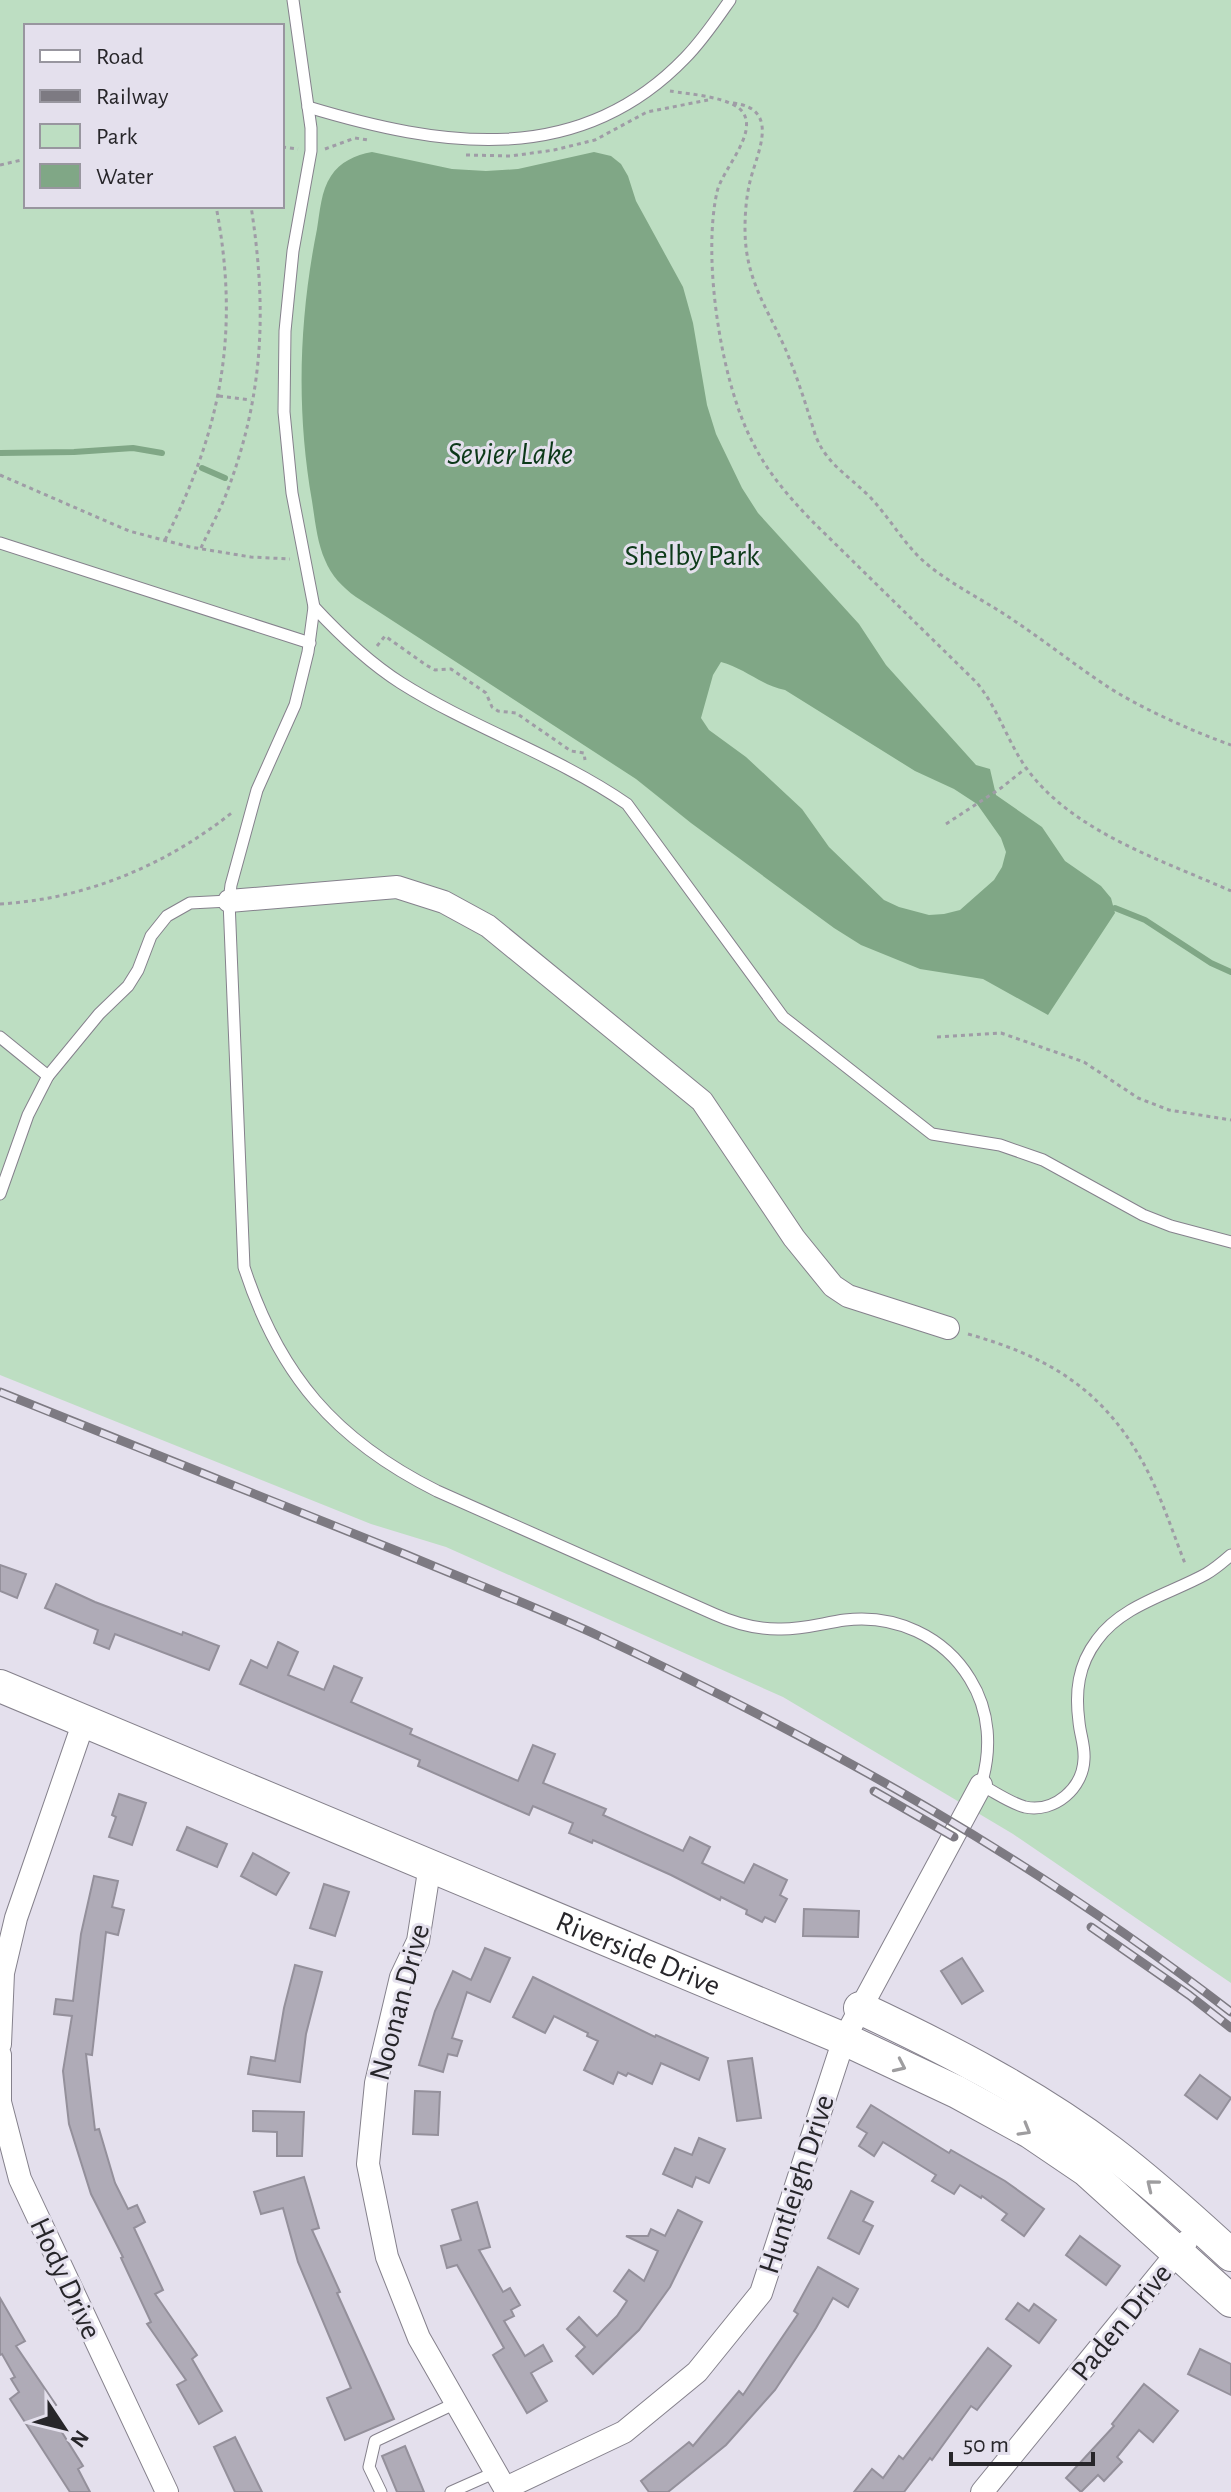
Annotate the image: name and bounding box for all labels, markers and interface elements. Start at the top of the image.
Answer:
legend [24,24,284,208]
text: Road [96,45,144,69]
text: Railway [96,85,168,109]
text: Park [96,125,137,149]
text: Water [96,165,154,189]
water label: Sevier Lake [447,438,573,470]
park label: Shelby Park [624,541,760,571]
street label: Riverside Drive [552,1906,724,2002]
street label: Noonan Drive [365,1921,435,2084]
one-way arrow [892,2056,907,2072]
street label: Huntleigh Drive [754,2091,840,2278]
one-way arrow [1016,2120,1031,2136]
one-way arrow [1146,2180,1161,2195]
street label: Hody Drive [24,2213,106,2344]
street label: Paden Drive [1066,2258,1178,2387]
north arrow [24,2388,104,2468]
scale bar [951,2416,1093,2466]
text: N [66,2426,93,2451]
text: 50 m [963,2433,1009,2457]

